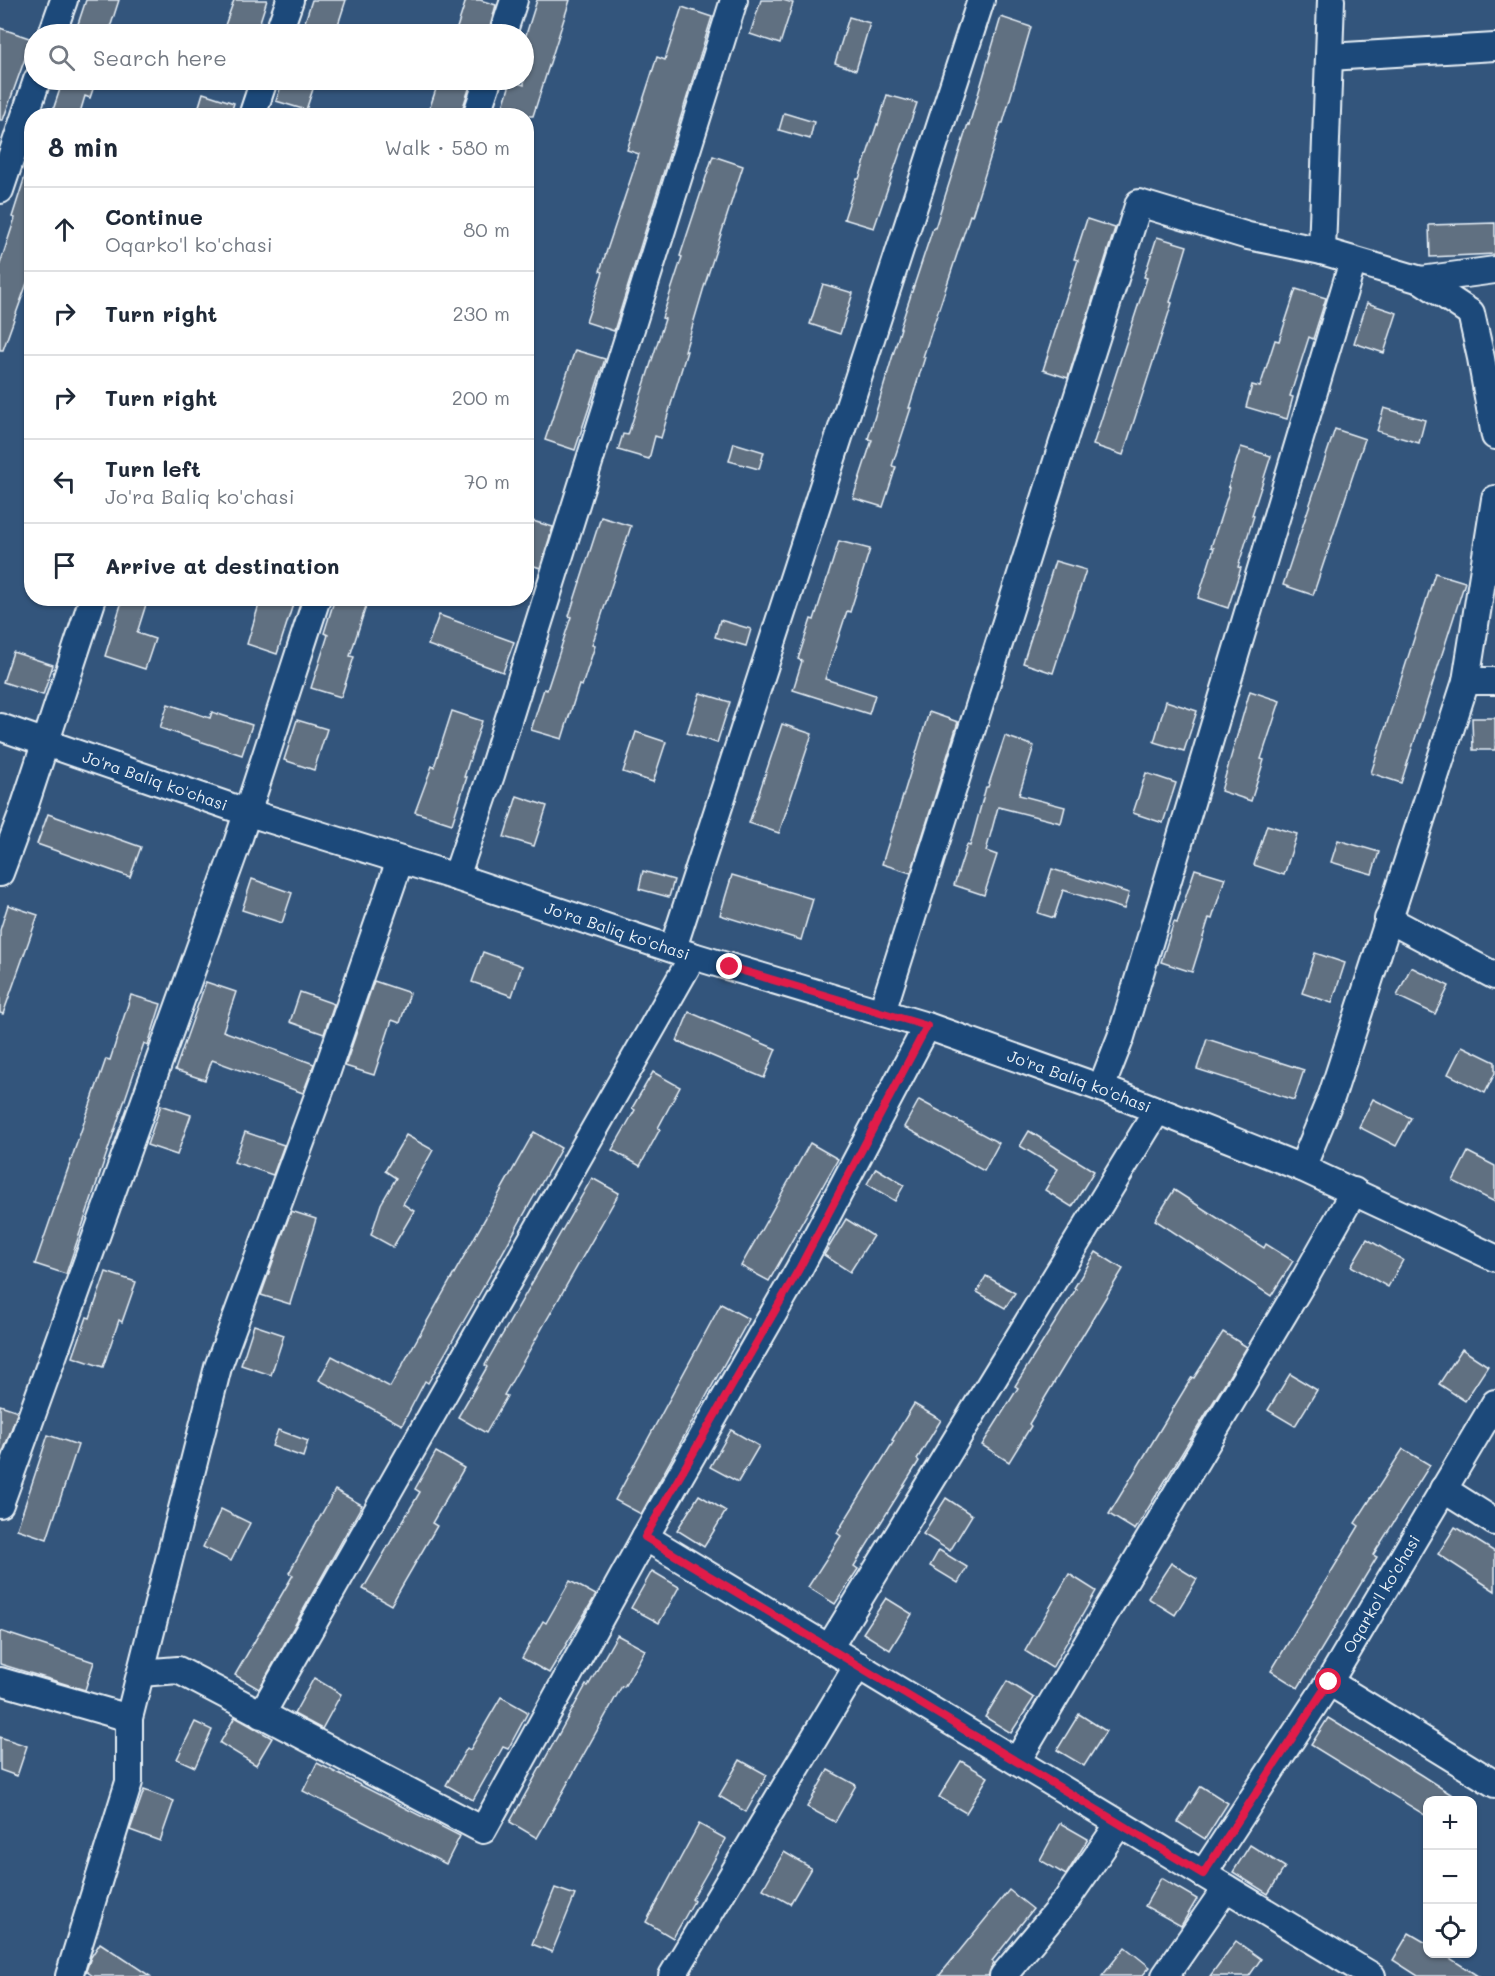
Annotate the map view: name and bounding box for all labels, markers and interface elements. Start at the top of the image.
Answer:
search box [24,24,534,90]
icon: search [45,41,78,74]
text: Search here [93,43,227,72]
text: 8 min [48,130,118,164]
text: Walk · 580 m [384,134,510,160]
text: Continue [105,202,203,231]
icon: ahead [48,213,81,246]
text: 80 m [463,216,510,242]
text: Oqarko'l ko'chasi [105,231,273,257]
icon: right [48,297,81,330]
text: Turn right [105,299,217,328]
text: 230 m [452,300,510,326]
icon: right [48,381,81,414]
text: Turn right [105,383,217,412]
text: 200 m [452,384,510,410]
text: Turn left [105,454,201,483]
icon: left [48,465,81,498]
text: 70 m [464,468,510,494]
text: Jo'ra Baliq ko'chasi [105,483,295,509]
icon: arrive [48,549,81,582]
text: Arrive at destination [105,551,340,580]
street label: Jo'ra Baliq ko'chasi [80,745,230,815]
street label: Jo'ra Baliq ko'chasi [542,896,693,964]
route end [716,953,742,979]
street label: Jo'ra Baliq ko'chasi [1005,1044,1154,1117]
street label: Oqarko'l ko'chasi [1338,1531,1424,1657]
route start [1315,1668,1341,1694]
map controls [1423,1796,1477,1958]
button: + [1423,1796,1477,1850]
button: − [1423,1850,1477,1904]
button: locate [1423,1904,1477,1958]

